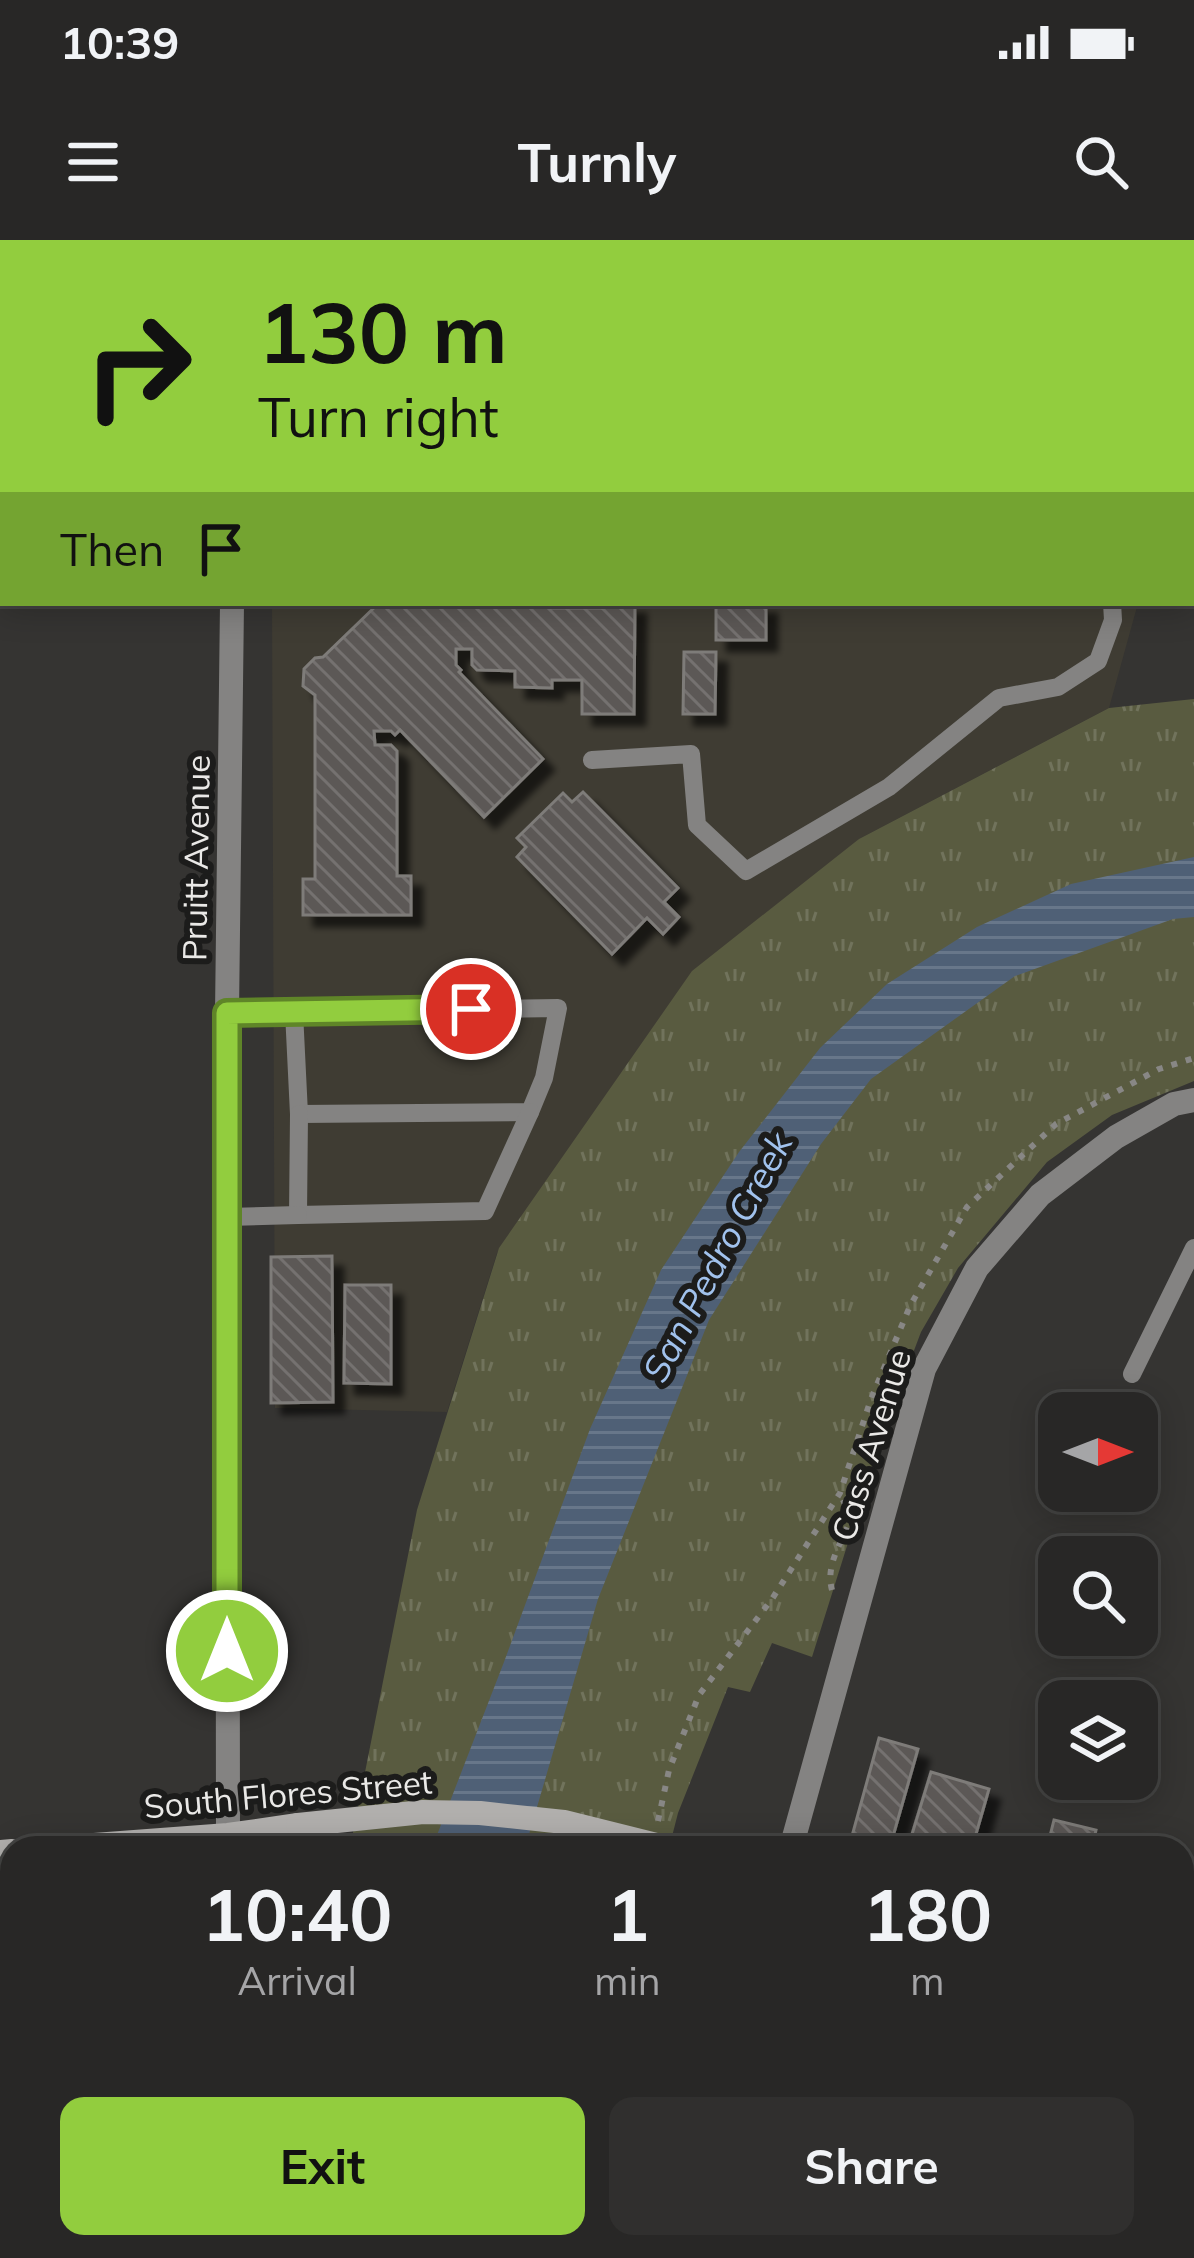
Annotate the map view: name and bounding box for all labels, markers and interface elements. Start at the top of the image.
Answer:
text: 10:39 [60,14,179,70]
text: Turnly [518,128,676,196]
icon: menu [60,129,126,195]
icon: search [1068,129,1134,195]
text: 130 m [258,279,508,384]
icon: right [60,288,216,444]
text: Turn right [258,383,499,451]
icon: arrive [188,516,254,582]
text: Then [60,521,164,577]
street label: Pruitt Avenue [173,755,218,961]
pin [420,958,522,1060]
icon: arrive [438,976,504,1042]
water label: San Pedro Creek [632,1123,802,1389]
street label: Cass Avenue [822,1344,919,1546]
north arrow [1038,1392,1158,1512]
map controls [1038,1392,1158,1800]
button: search [1038,1536,1158,1656]
position arrow [164,1588,290,1714]
button: layers [1038,1680,1158,1800]
street label: South Flores Street [142,1760,434,1827]
text: 10:40 [202,1869,392,1959]
text: 1 [606,1869,649,1959]
text: 180 [863,1869,992,1959]
text: Arrival [238,1956,357,2005]
text: min [594,1956,661,2005]
text: m [910,1956,944,2005]
button: Exit [60,2097,585,2235]
button: Share [609,2097,1134,2235]

